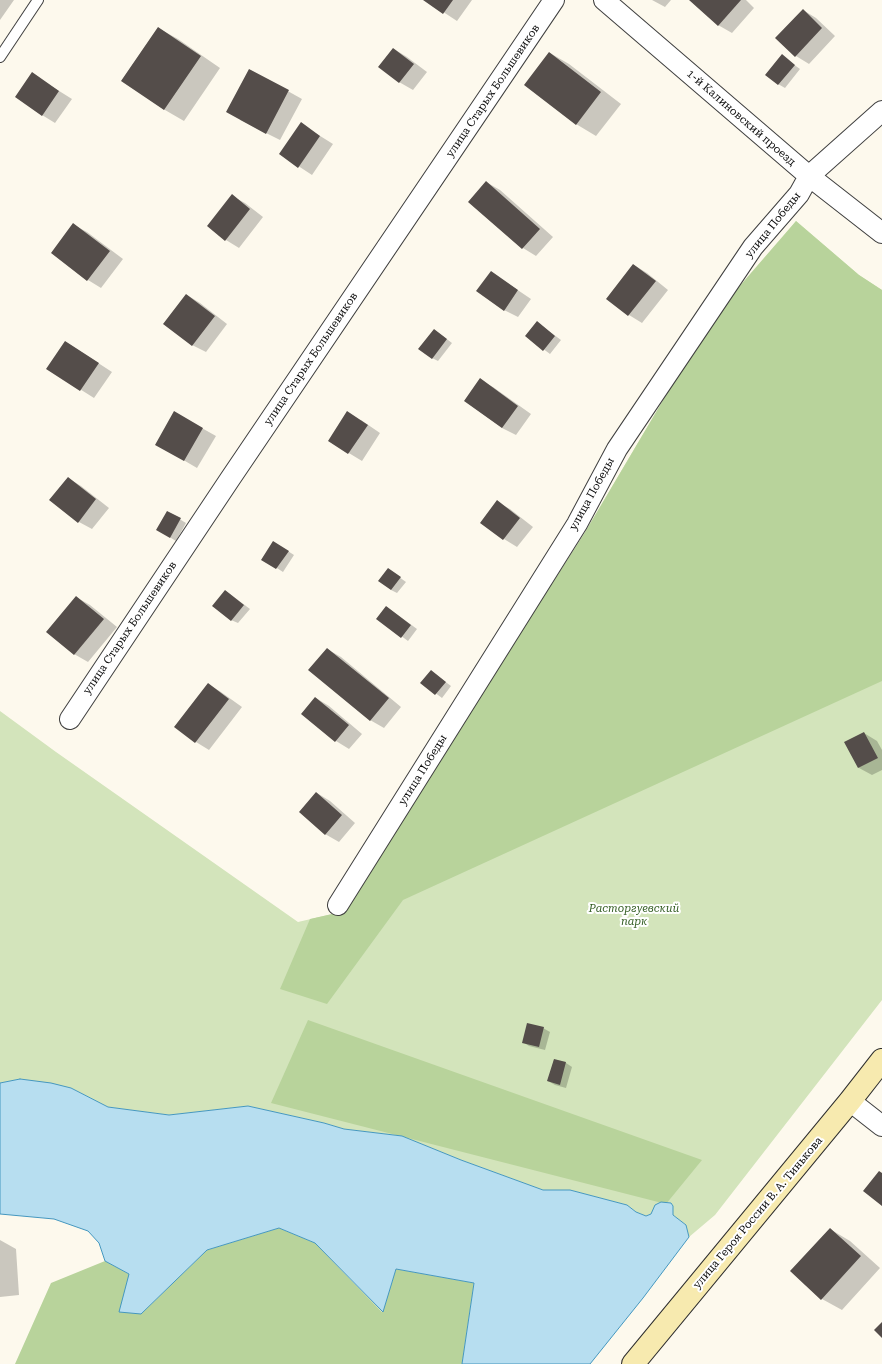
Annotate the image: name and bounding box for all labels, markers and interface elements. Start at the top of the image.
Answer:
street label: улица Старых Большевиков [443,22,543,160]
street label: 1-й Калиновский проезд [684,67,798,169]
street label: улица Победы [742,189,804,261]
street label: улица Старых Большевиков [261,290,361,428]
street label: улица Победы [567,455,617,533]
street label: улица Старых Большевиков [80,559,180,697]
street label: улица Победы [396,732,450,808]
park label: Расторгуевский парк [589,902,679,928]
street label: улица Героя России В. А. Тинькова [691,1134,825,1292]

